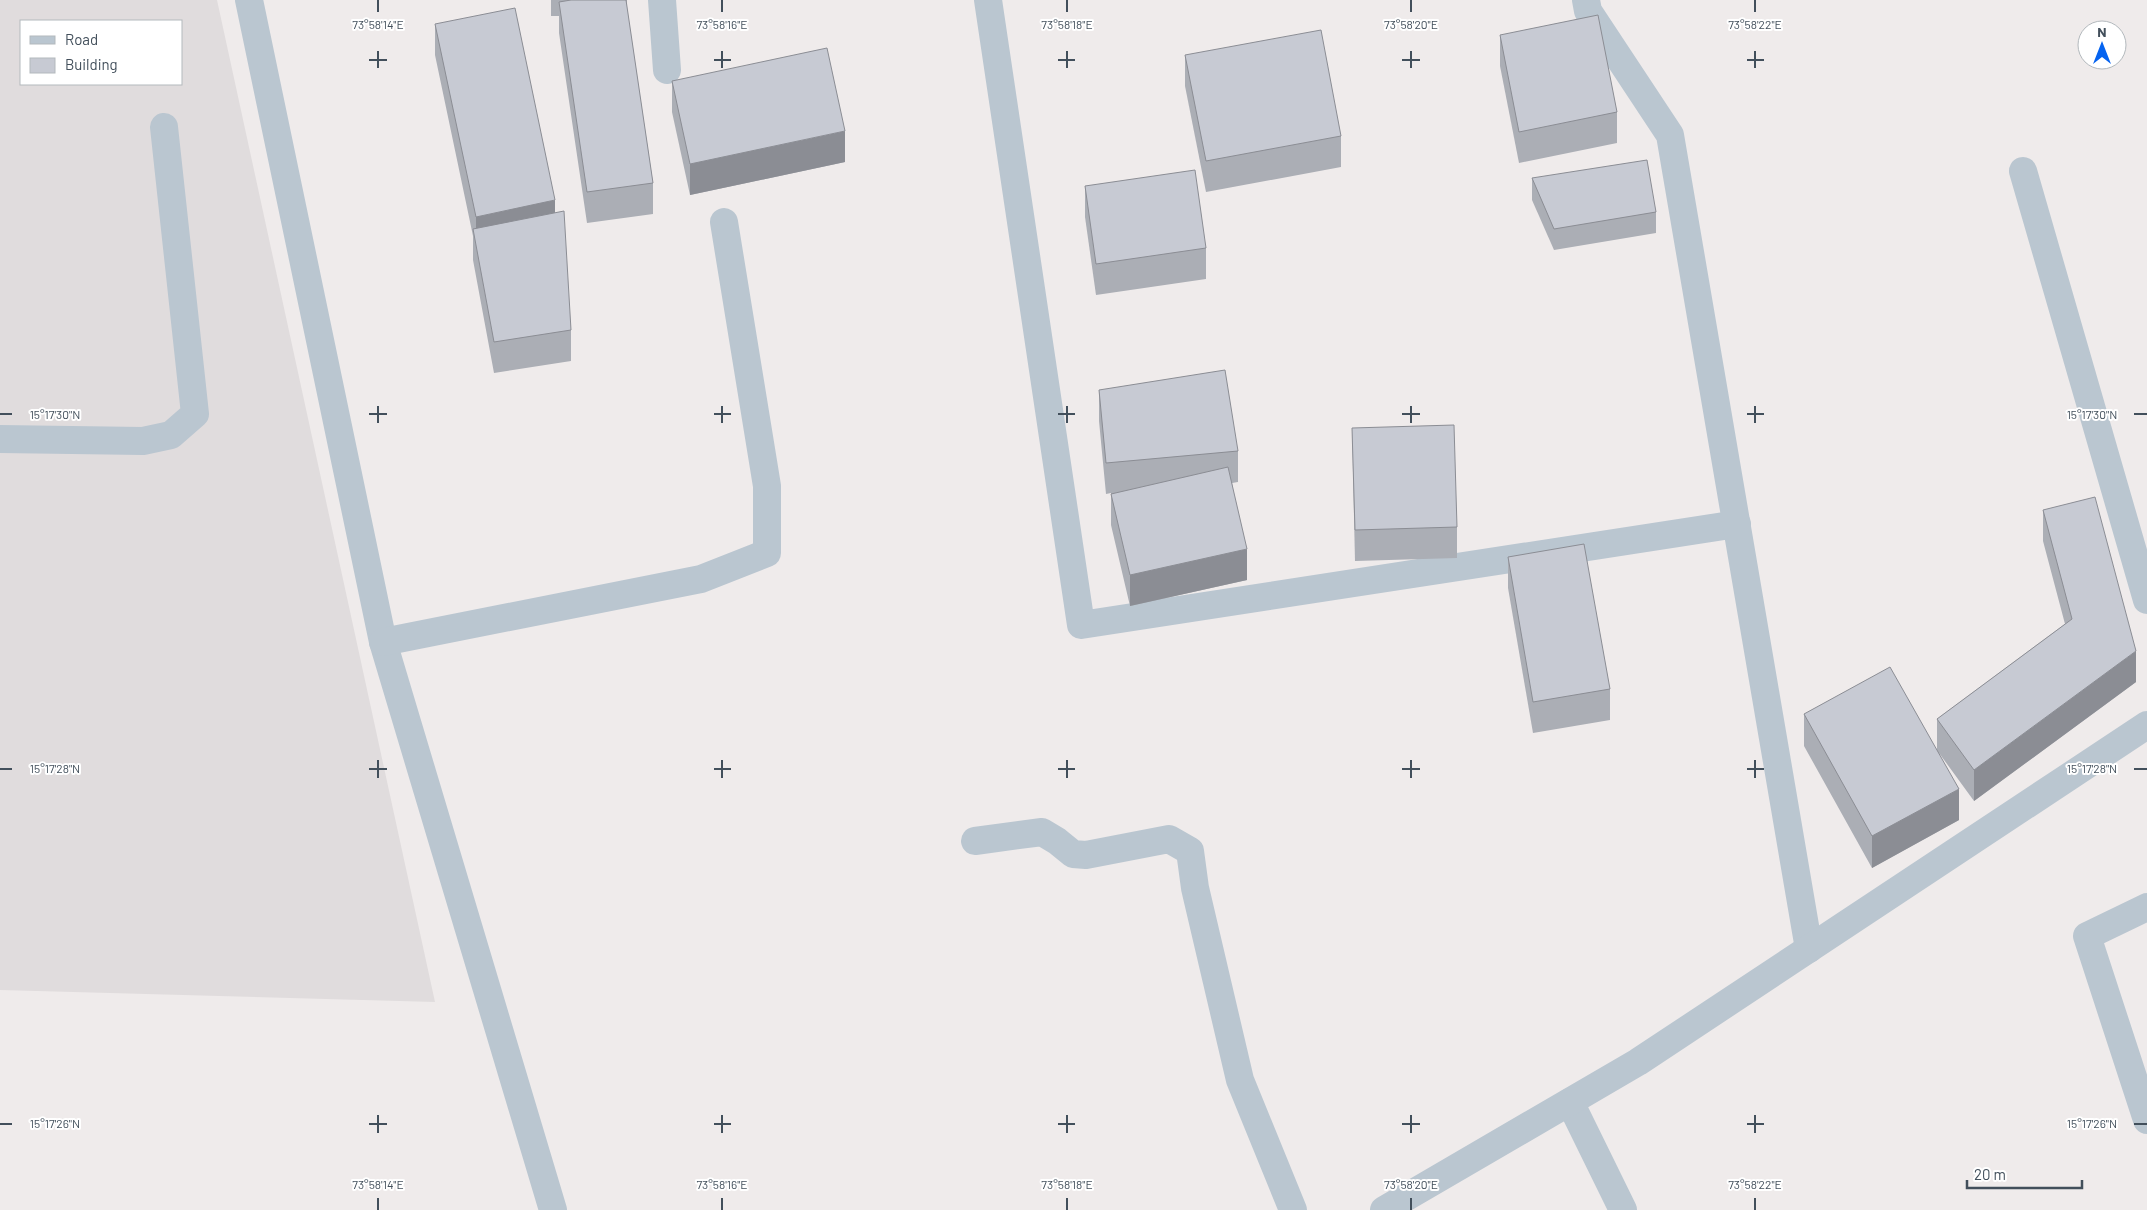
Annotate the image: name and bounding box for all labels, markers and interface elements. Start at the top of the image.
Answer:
text: 73°58'14"E [352,17,404,31]
text: 73°58'16"E [696,17,748,31]
text: 73°58'18"E [1041,17,1093,31]
text: 73°58'20"E [1384,17,1438,31]
text: 73°58'22"E [1728,17,1782,31]
legend [20,20,182,85]
north arrow [2077,20,2127,70]
text: N [2097,23,2107,40]
text: Road [65,30,98,48]
text: Building [65,55,118,73]
text: 15°17'30"N [30,407,80,421]
text: 15°17'30"N [2067,407,2117,421]
text: 15°17'28"N [30,761,80,775]
text: 15°17'28"N [2067,761,2117,775]
text: 15°17'26"N [30,1116,80,1130]
text: 15°17'26"N [2067,1116,2117,1130]
scale bar [1967,1158,2082,1190]
text: 20 m [1974,1165,2006,1183]
text: 73°58'14"E [352,1177,404,1191]
text: 73°58'16"E [696,1177,748,1191]
text: 73°58'18"E [1041,1177,1093,1191]
text: 73°58'20"E [1384,1177,1438,1191]
text: 73°58'22"E [1728,1177,1782,1191]

